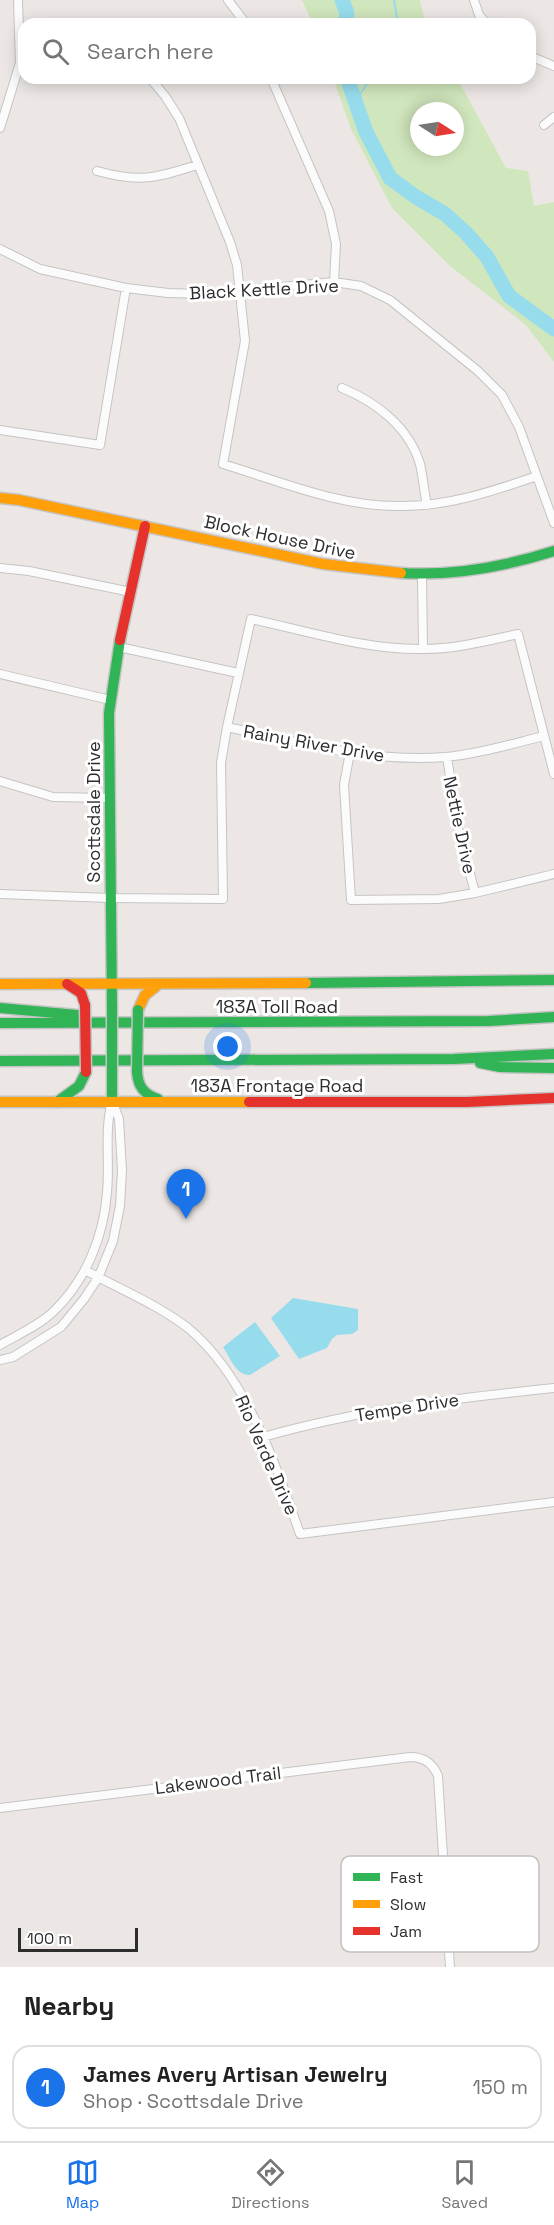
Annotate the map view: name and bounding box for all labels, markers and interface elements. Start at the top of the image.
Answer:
search box [18,18,536,84]
icon: search [39,35,72,68]
text: Search here [87,37,214,65]
north arrow [410,102,464,156]
street label: Black Kettle Drive [189,274,339,304]
street label: Block House Drive [202,510,358,564]
street label: Rainy River Drive [242,719,386,767]
street label: Scottsdale Drive [82,741,105,883]
street label: Nettie Drive [438,774,482,876]
street label: 183A Toll Road [216,995,338,1018]
your location [213,1032,242,1061]
street label: 183A Frontage Road [191,1074,363,1097]
pin: 1 [166,1170,206,1219]
street label: Tempe Drive [353,1387,461,1427]
street label: Rio Verde Drive [230,1391,304,1519]
street label: Lakewood Trail [154,1761,282,1799]
legend [341,1856,539,1952]
text: Fast [390,1867,423,1888]
text: Slow [390,1894,426,1915]
text: Jam [390,1921,422,1942]
scale bar [18,1925,138,1952]
text: 100 m [27,1928,72,1949]
text: Nearby [24,1989,114,2023]
text: James Avery Artisan Jewelry [83,2060,388,2088]
text: 1 [41,2074,50,2100]
text: 150 m [473,2074,528,2100]
text: Shop · Scottsdale Drive [83,2088,304,2114]
tab: Map [66,2156,99,2213]
tab: Directions [231,2156,310,2213]
tab: Saved [441,2156,488,2213]

